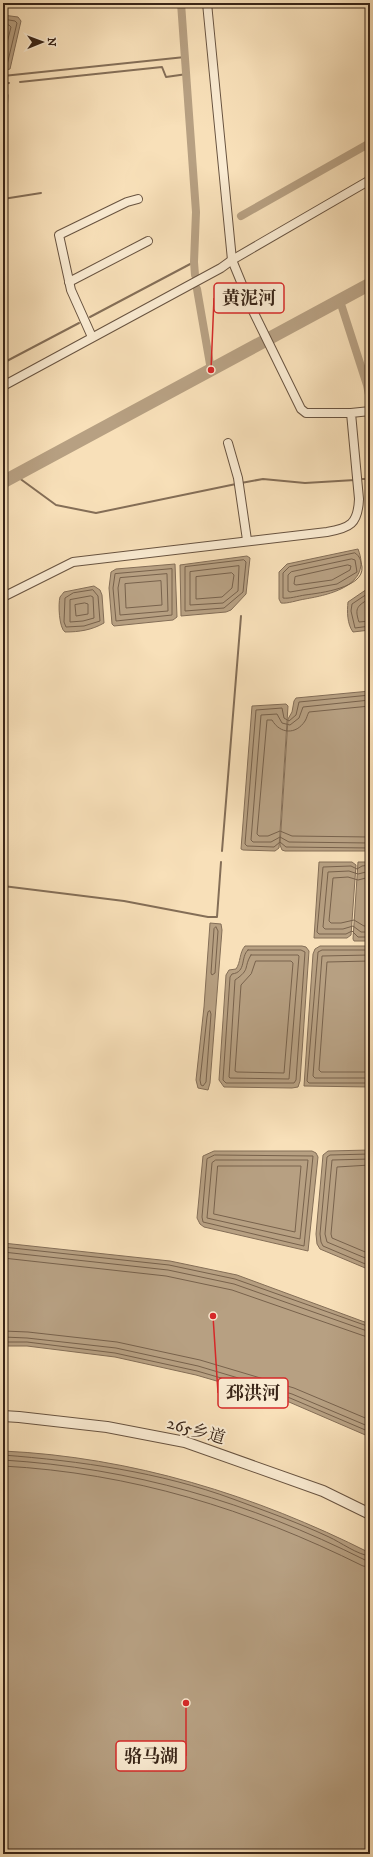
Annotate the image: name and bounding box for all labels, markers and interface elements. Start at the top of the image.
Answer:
north arrow [22,22,62,62]
text: N [44,37,58,46]
callout: 黄泥河 [214,283,284,313]
text: 黄泥河 [222,288,276,310]
callout: 邳洪河 [218,1378,288,1408]
text: 邳洪河 [226,1383,280,1405]
street label: 265乡道 [164,1412,228,1450]
callout: 骆马湖 [116,1741,186,1771]
text: 骆马湖 [124,1746,178,1768]

